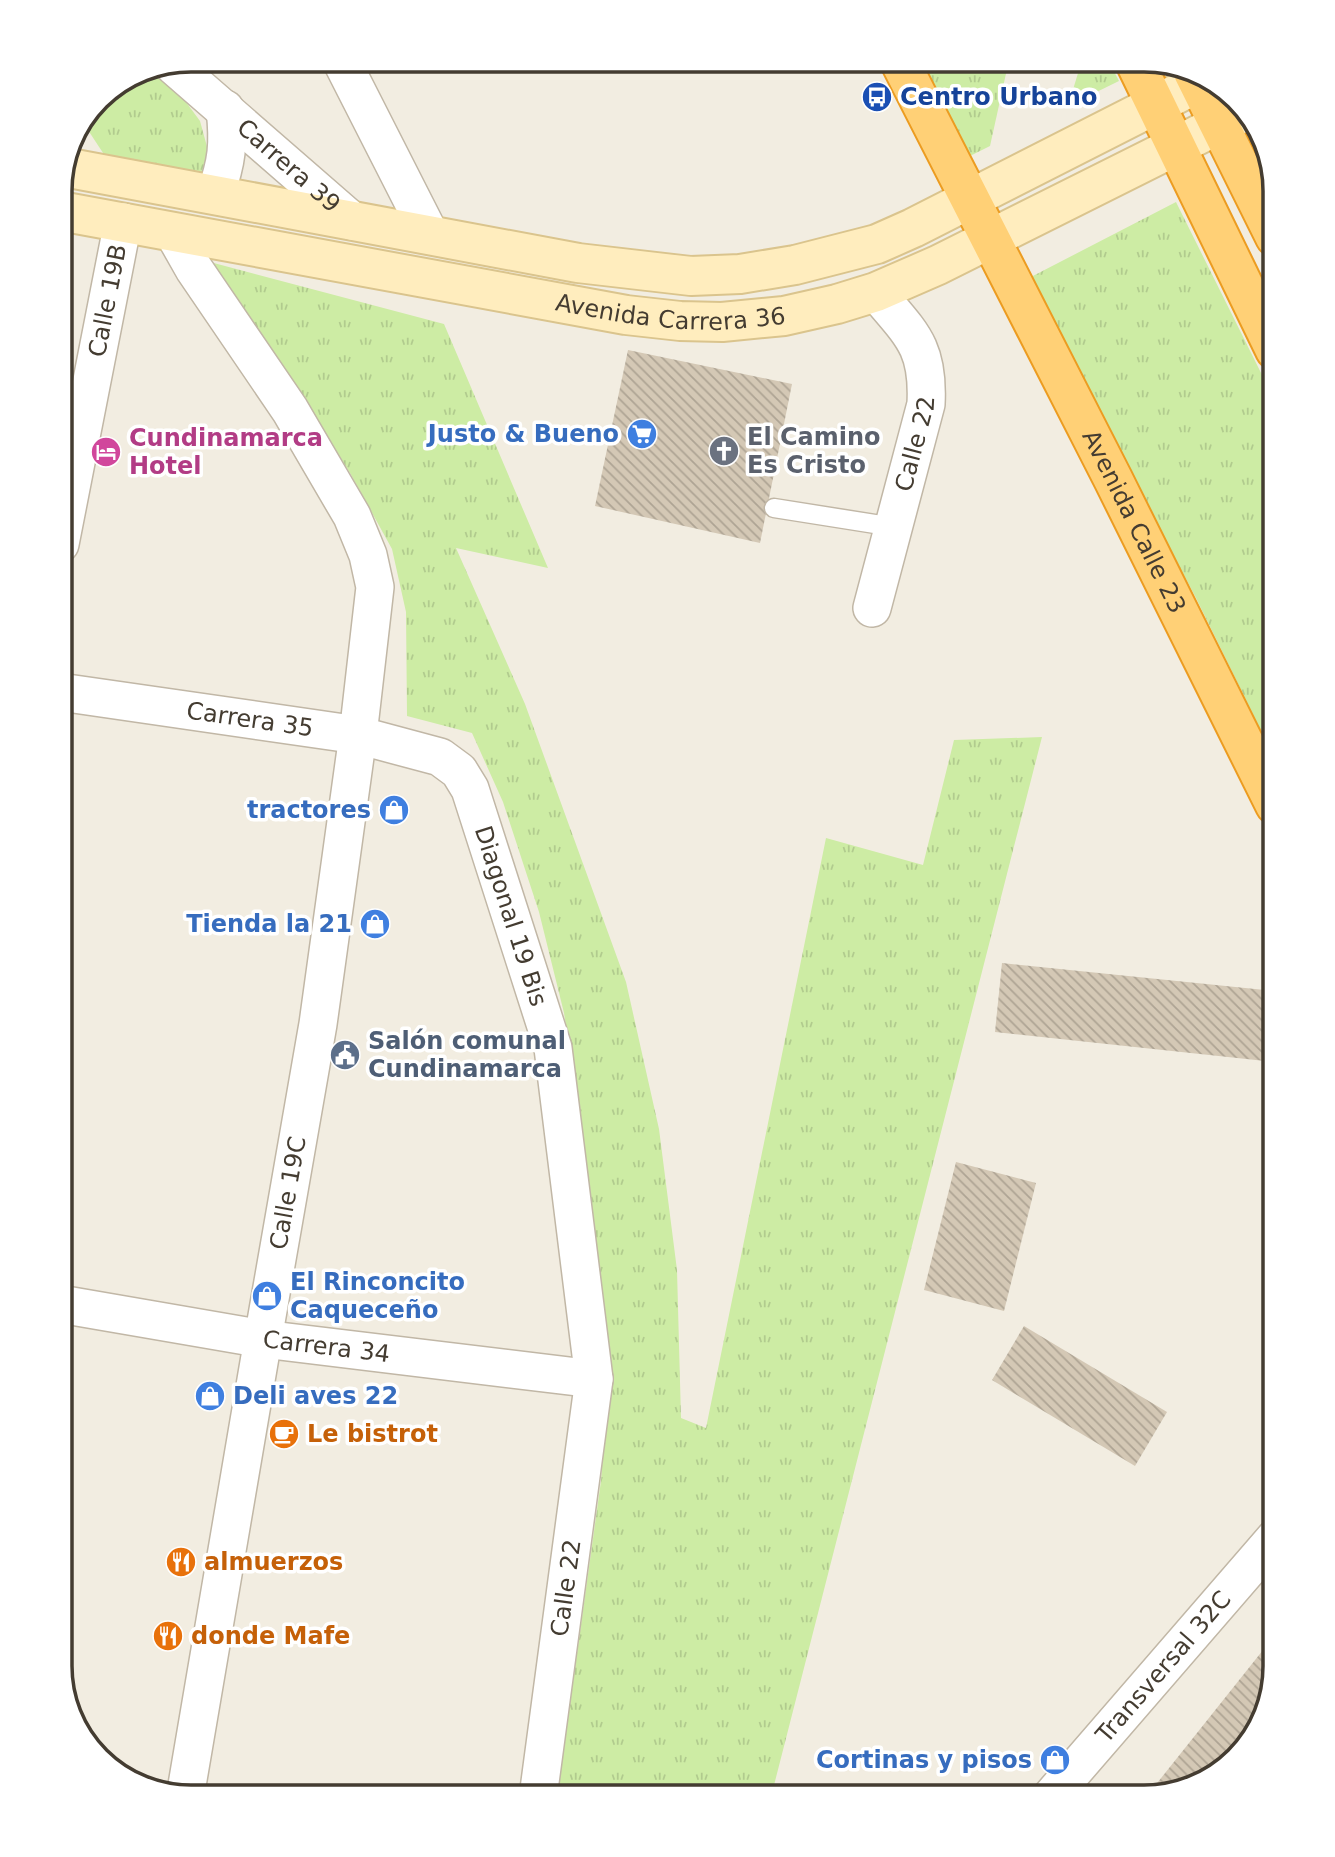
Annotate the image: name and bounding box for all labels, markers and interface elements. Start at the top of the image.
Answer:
bus stop icon: Centro Urbano [860,80,894,114]
place label: Centro Urbano [900,83,1097,111]
street label: Carrera 39 [231,113,346,218]
street label: Calle 19B [83,242,132,359]
street label: Avenida Carrera 36 [554,288,787,336]
street label: Calle 22 [889,395,940,495]
supermarket icon: Justo & Bueno [625,417,659,451]
place label: Justo & Bueno [426,420,619,448]
place label: El Camino Es Cristo [747,423,881,479]
place label: Cundinamarca Hotel [129,424,323,480]
street label: Avenida Calle 23 [1076,425,1191,618]
church icon: El Camino Es Cristo [707,434,741,468]
hotel icon: Cundinamarca Hotel [89,435,123,469]
street label: Carrera 35 [185,696,315,742]
shop icon: tractores [377,793,411,827]
place label: tractores [247,796,371,824]
street label: Diagonal 19 Bis [469,822,553,1010]
shop icon: Tienda la 21 [358,907,392,941]
place label: Tienda la 21 [186,910,352,938]
place label: Salón comunal Cundinamarca [368,1027,566,1083]
public building icon: Salón comunal Cundinamarca [328,1038,362,1072]
street label: Calle 19C [264,1134,312,1252]
place label: El Rinconcito Caqueceño [290,1268,465,1324]
shop icon: El Rinconcito Caqueceño [250,1279,284,1313]
street label: Carrera 34 [261,1325,392,1368]
shop icon: Deli aves 22 [193,1379,227,1413]
place label: Deli aves 22 [233,1382,398,1410]
cafe icon: Le bistrot [267,1417,301,1451]
place label: Le bistrot [307,1420,438,1448]
street label: Calle 22 [545,1538,587,1638]
restaurant icon: almuerzos [164,1545,198,1579]
place label: almuerzos [204,1548,343,1576]
street label: Transversal 32C [1090,1585,1237,1749]
restaurant icon: donde Mafe [151,1619,185,1653]
place label: donde Mafe [191,1622,350,1650]
shop icon: Cortinas y pisos [1038,1743,1072,1777]
place label: Cortinas y pisos [816,1746,1032,1774]

